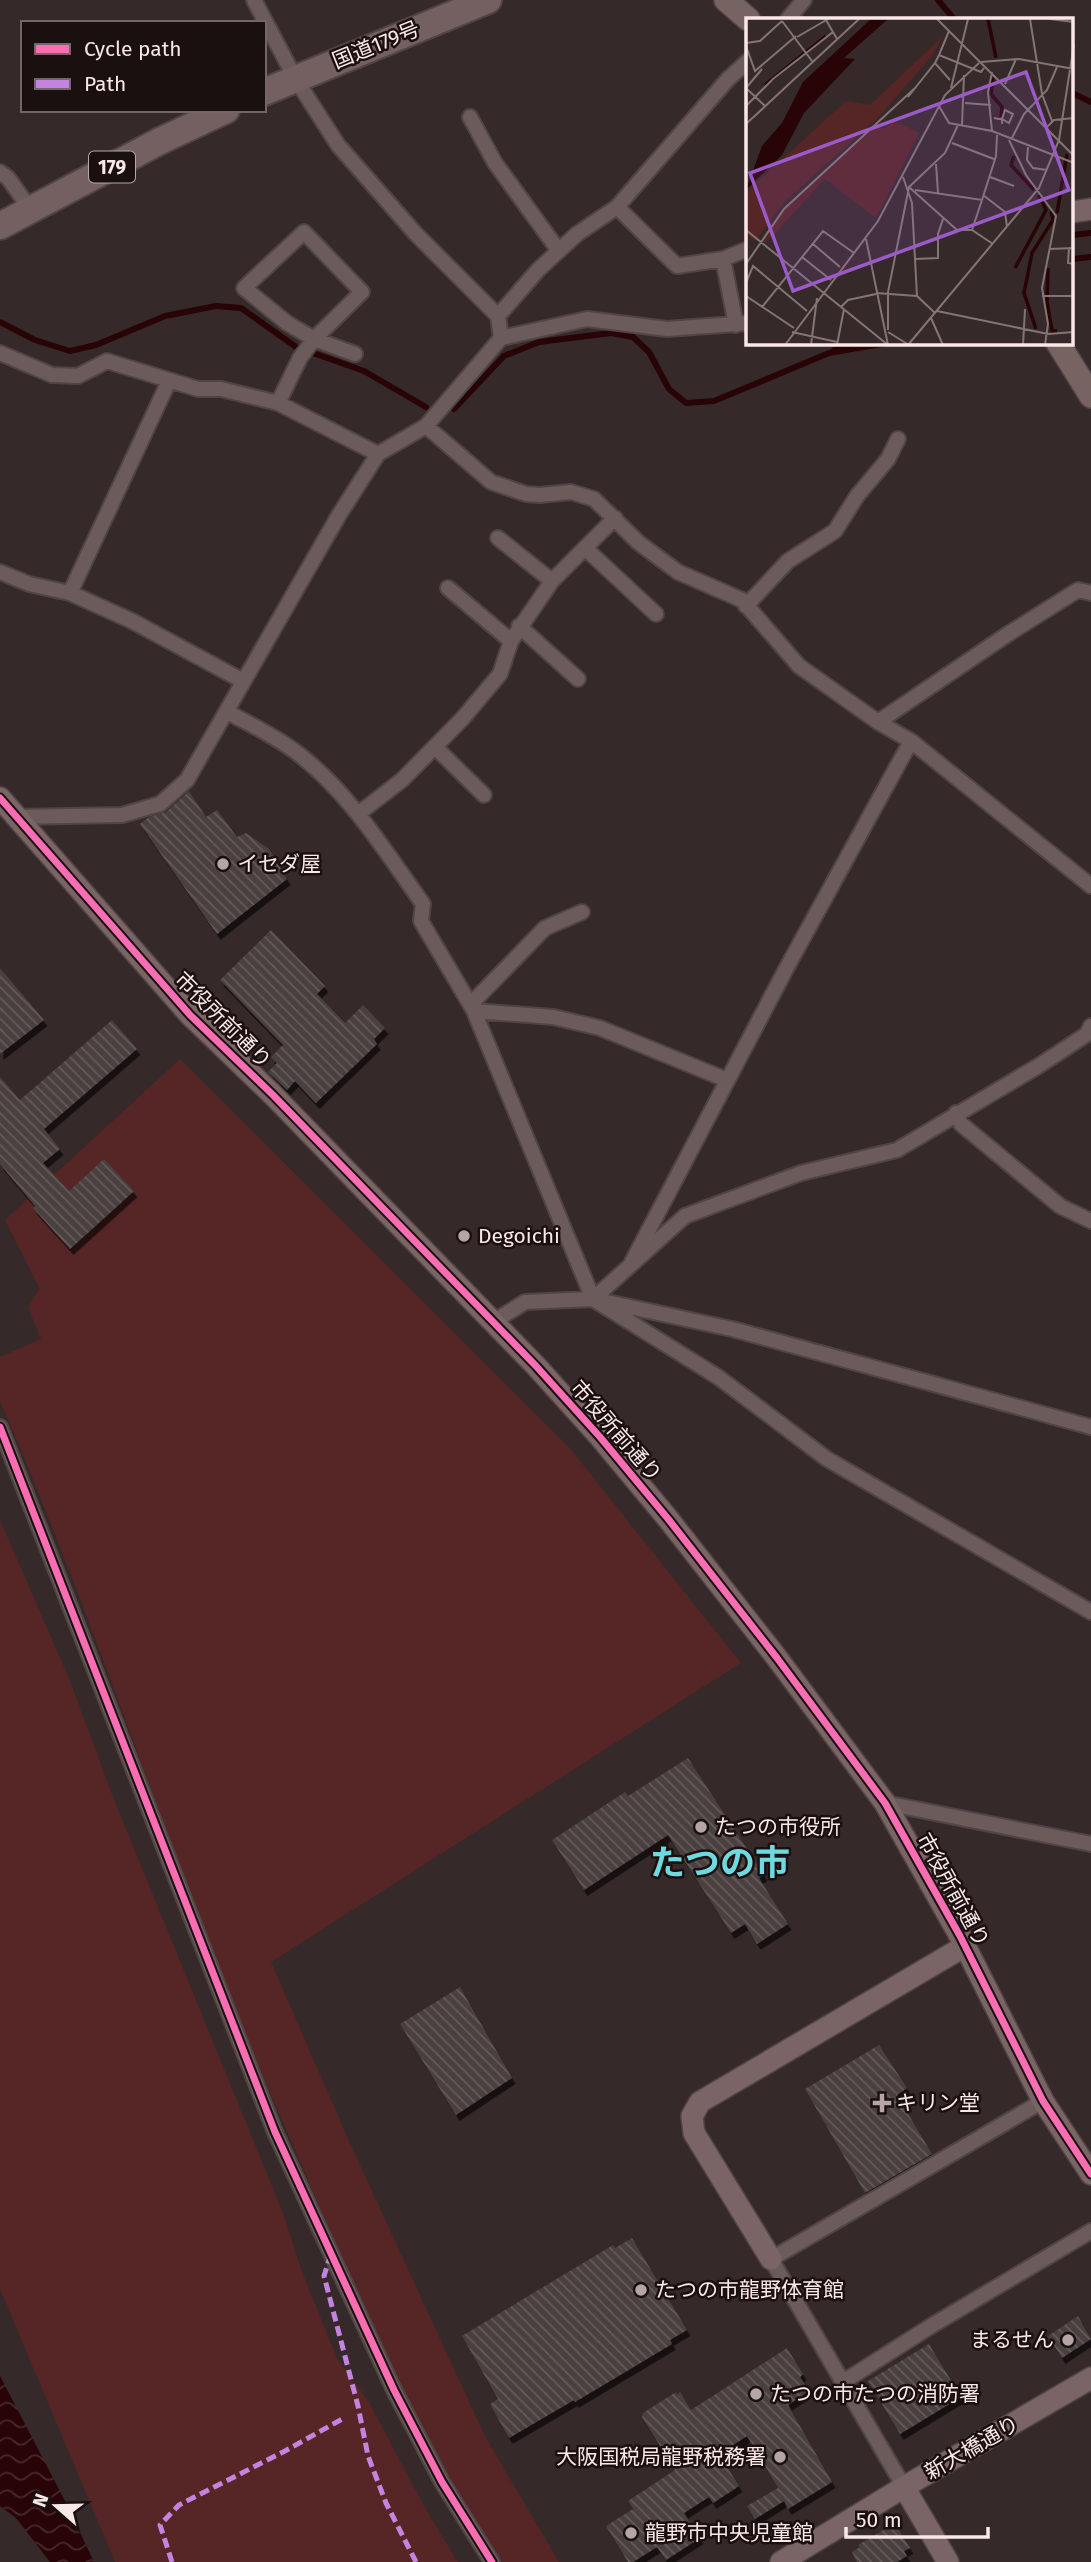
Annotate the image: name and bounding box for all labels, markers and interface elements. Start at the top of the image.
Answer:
street label: 国道179号 [328,16,424,74]
inset map [746,18,1074,345]
legend [21,21,266,112]
text: Cycle path [84,36,182,62]
text: Path [84,71,126,97]
road number: 179 [89,152,135,182]
place label: イセダ屋 [237,851,321,877]
marker: イセダ屋 [215,856,231,872]
street label: 市役所前通り [169,966,277,1074]
place label: Degoichi [478,1223,560,1249]
marker: Degoichi [456,1228,472,1244]
street label: 市役所前通り [565,1375,667,1487]
place label: たつの市役所 [715,1814,841,1840]
marker: たつの市役所 [693,1819,709,1835]
street label: 市役所前通り [911,1829,995,1951]
district label: たつの市 [650,1842,790,1884]
place label: キリン堂 [896,2090,980,2116]
marker: キリン堂 [874,2095,890,2111]
place label: たつの市龍野体育館 [655,2277,844,2303]
marker: たつの市龍野体育館 [633,2282,649,2298]
place label: まるせん [970,2327,1054,2353]
marker: まるせん [1060,2332,1076,2348]
place label: たつの市たつの消防署 [770,2381,980,2407]
marker: たつの市たつの消防署 [748,2386,764,2402]
street label: 新大橋通り [920,2410,1024,2486]
place label: 大阪国税局龍野税務署 [556,2444,766,2470]
marker: 大阪国税局龍野税務署 [772,2449,788,2465]
north arrow [21,2471,91,2541]
text: N [28,2490,53,2510]
scale bar [846,2496,988,2540]
text: 50 m [856,2507,902,2533]
place label: 龍野市中央児童館 [645,2520,813,2546]
marker: 龍野市中央児童館 [623,2525,639,2541]

